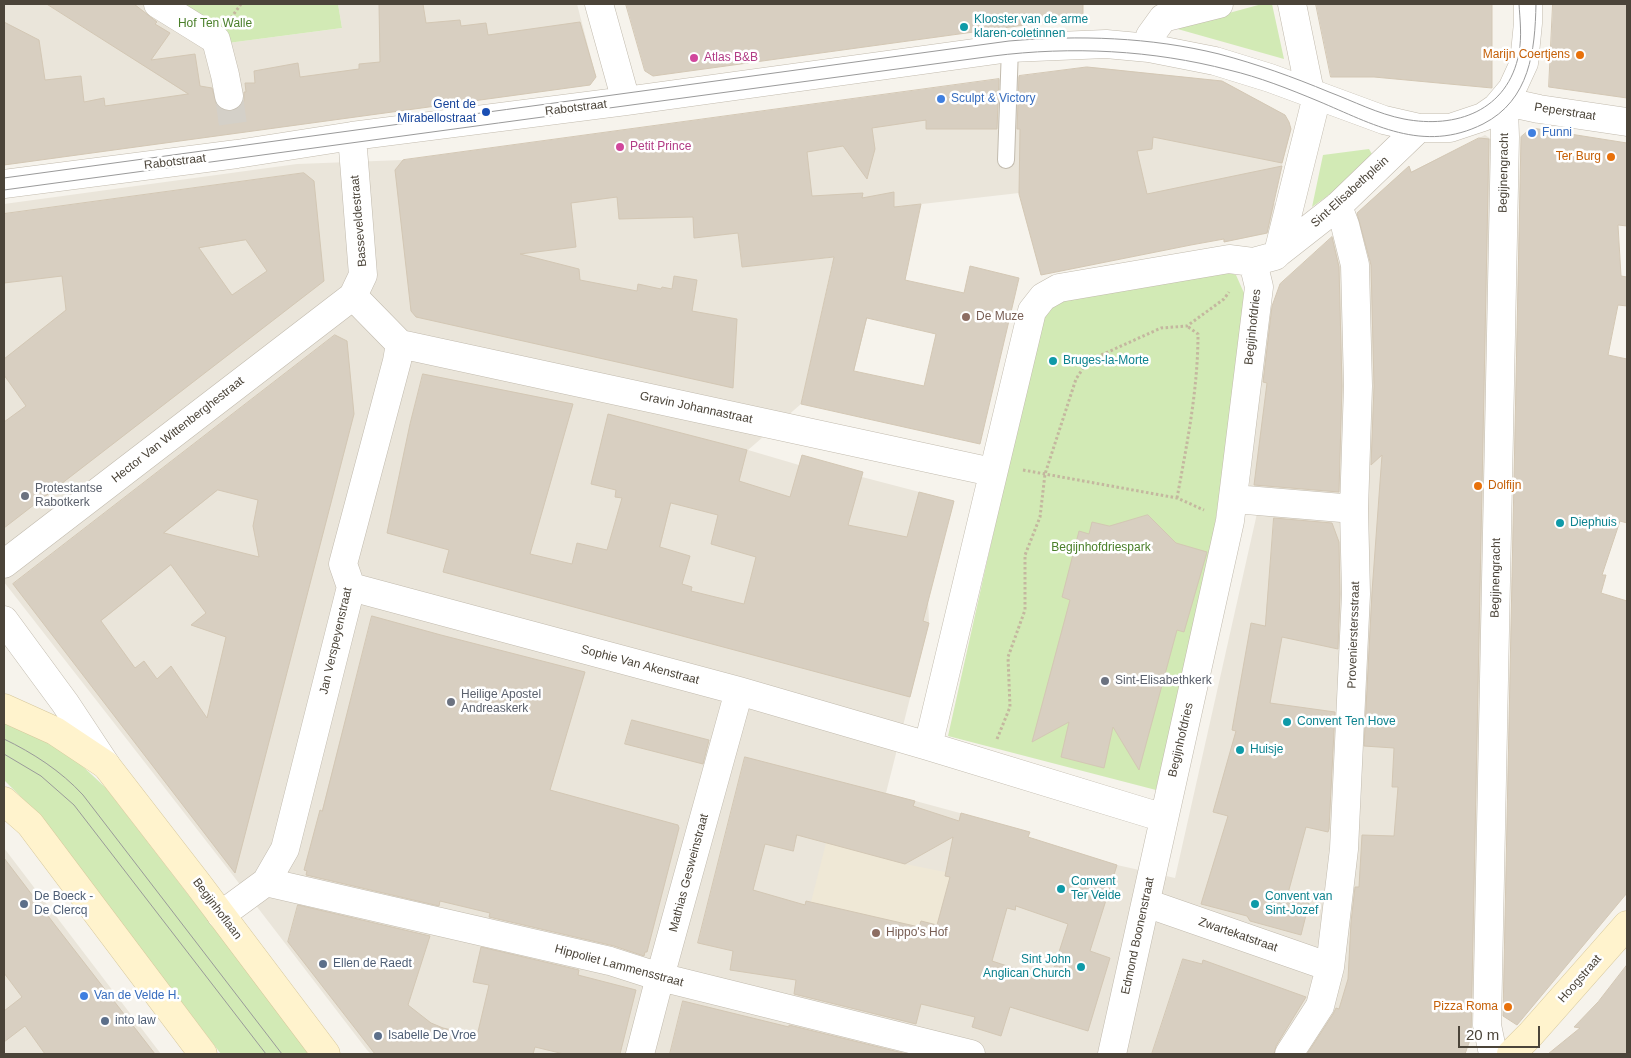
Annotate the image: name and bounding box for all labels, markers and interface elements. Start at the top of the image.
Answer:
place label: Klooster van de arme klaren-coletinnen [974,13,1088,41]
park label: Hof Ten Walle [178,17,252,31]
marker: Klooster van de arme klaren-coletinnen [958,21,970,33]
place label: Marijn Coertjens [1483,48,1570,62]
marker: Marijn Coertjens [1574,49,1586,61]
place label: Atlas B&B [704,51,758,65]
marker: Atlas B&B [688,52,700,64]
place label: Sculpt & Victory [951,92,1035,106]
marker: Sculpt & Victory [935,93,947,105]
street label: Rabotstraat [544,97,608,119]
place label: Gent de Mirabellostraat [397,98,476,126]
street label: Peperstraat [1533,100,1597,124]
marker: Gent de Mirabellostraat [480,106,492,118]
place label: Funni [1542,126,1572,140]
marker: Funni [1526,127,1538,139]
street label: Begijnengracht [1496,133,1512,213]
place label: Petit Prince [630,140,691,154]
marker: Petit Prince [614,141,626,153]
place label: Ter Burg [1556,150,1601,164]
street label: Rabotstraat [143,151,207,173]
marker: Ter Burg [1605,151,1617,163]
street label: Sint-Elisabethplein [1308,153,1392,231]
street label: Basseveldestraat [348,175,370,267]
street label: Begijnhofdries [1242,288,1264,366]
place label: De Muze [976,310,1024,324]
marker: De Muze [960,311,972,323]
place label: Bruges-la-Morte [1063,354,1149,368]
marker: Bruges-la-Morte [1047,355,1059,367]
street label: Hector Van Wittenberghestraat [109,374,247,486]
street label: Gravin Johannastraat [638,389,754,427]
place label: Dolfijn [1488,479,1521,493]
marker: Dolfijn [1472,480,1484,492]
place label: Protestantse Rabotkerk [35,482,102,510]
marker: Protestantse Rabotkerk [19,490,31,502]
place label: Diephuis [1570,516,1617,530]
marker: Diephuis [1554,517,1566,529]
street label: Begijnengracht [1488,538,1504,618]
park label: Begijnhofdriespark [1051,541,1151,555]
street label: Provenierstersstraat [1345,581,1363,689]
street label: Jan Verspeyenstraat [317,586,355,696]
street label: Sophie Van Akenstraat [579,642,701,688]
place label: Sint-Elisabethkerk [1115,674,1212,688]
marker: Sint-Elisabethkerk [1099,675,1111,687]
place label: Heilige Apostel Andreaskerk [461,688,541,716]
marker: Heilige Apostel Andreaskerk [445,696,457,708]
street label: Begijnhofdries [1165,701,1197,779]
place label: Convent Ten Hove [1297,715,1396,729]
marker: Convent Ten Hove [1281,716,1293,728]
place label: Huisje [1250,743,1283,757]
marker: Huisje [1234,744,1246,756]
street label: Mathias Gesweinstraat [666,812,712,934]
place label: Convent Ter Velde [1071,875,1121,903]
street label: Begijnhoflaan [189,876,245,942]
street label: Edmond Boonenstraat [1119,876,1157,996]
marker: Convent Ter Velde [1055,883,1067,895]
place label: De Boeck - De Clercq [34,890,93,918]
place label: Convent van Sint-Jozef [1265,890,1332,918]
marker: De Boeck - De Clercq [18,898,30,910]
marker: Convent van Sint-Jozef [1249,898,1261,910]
street label: Zwartekatstraat [1197,915,1279,955]
place label: Hippo's Hof [886,926,948,940]
marker: Hippo's Hof [870,927,882,939]
street label: Hippoliet Lammensstraat [553,942,685,990]
street label: Hoogstraat [1555,952,1605,1006]
place label: Sint John Anglican Church [983,953,1071,981]
place label: Ellen de Raedt [333,957,412,971]
marker: Ellen de Raedt [317,958,329,970]
marker: Sint John Anglican Church [1075,961,1087,973]
place label: Van de Velde H. [94,989,180,1003]
marker: Van de Velde H. [78,990,90,1002]
place label: Pizza Roma [1433,1000,1498,1014]
marker: Pizza Roma [1502,1001,1514,1013]
place label: into law [115,1014,156,1028]
marker: into law [99,1015,111,1027]
scale bar [1461,1016,1544,1048]
text: 20 m [1466,1026,1499,1043]
place label: Isabelle De Vroe [388,1029,476,1043]
marker: Isabelle De Vroe [372,1030,384,1042]

